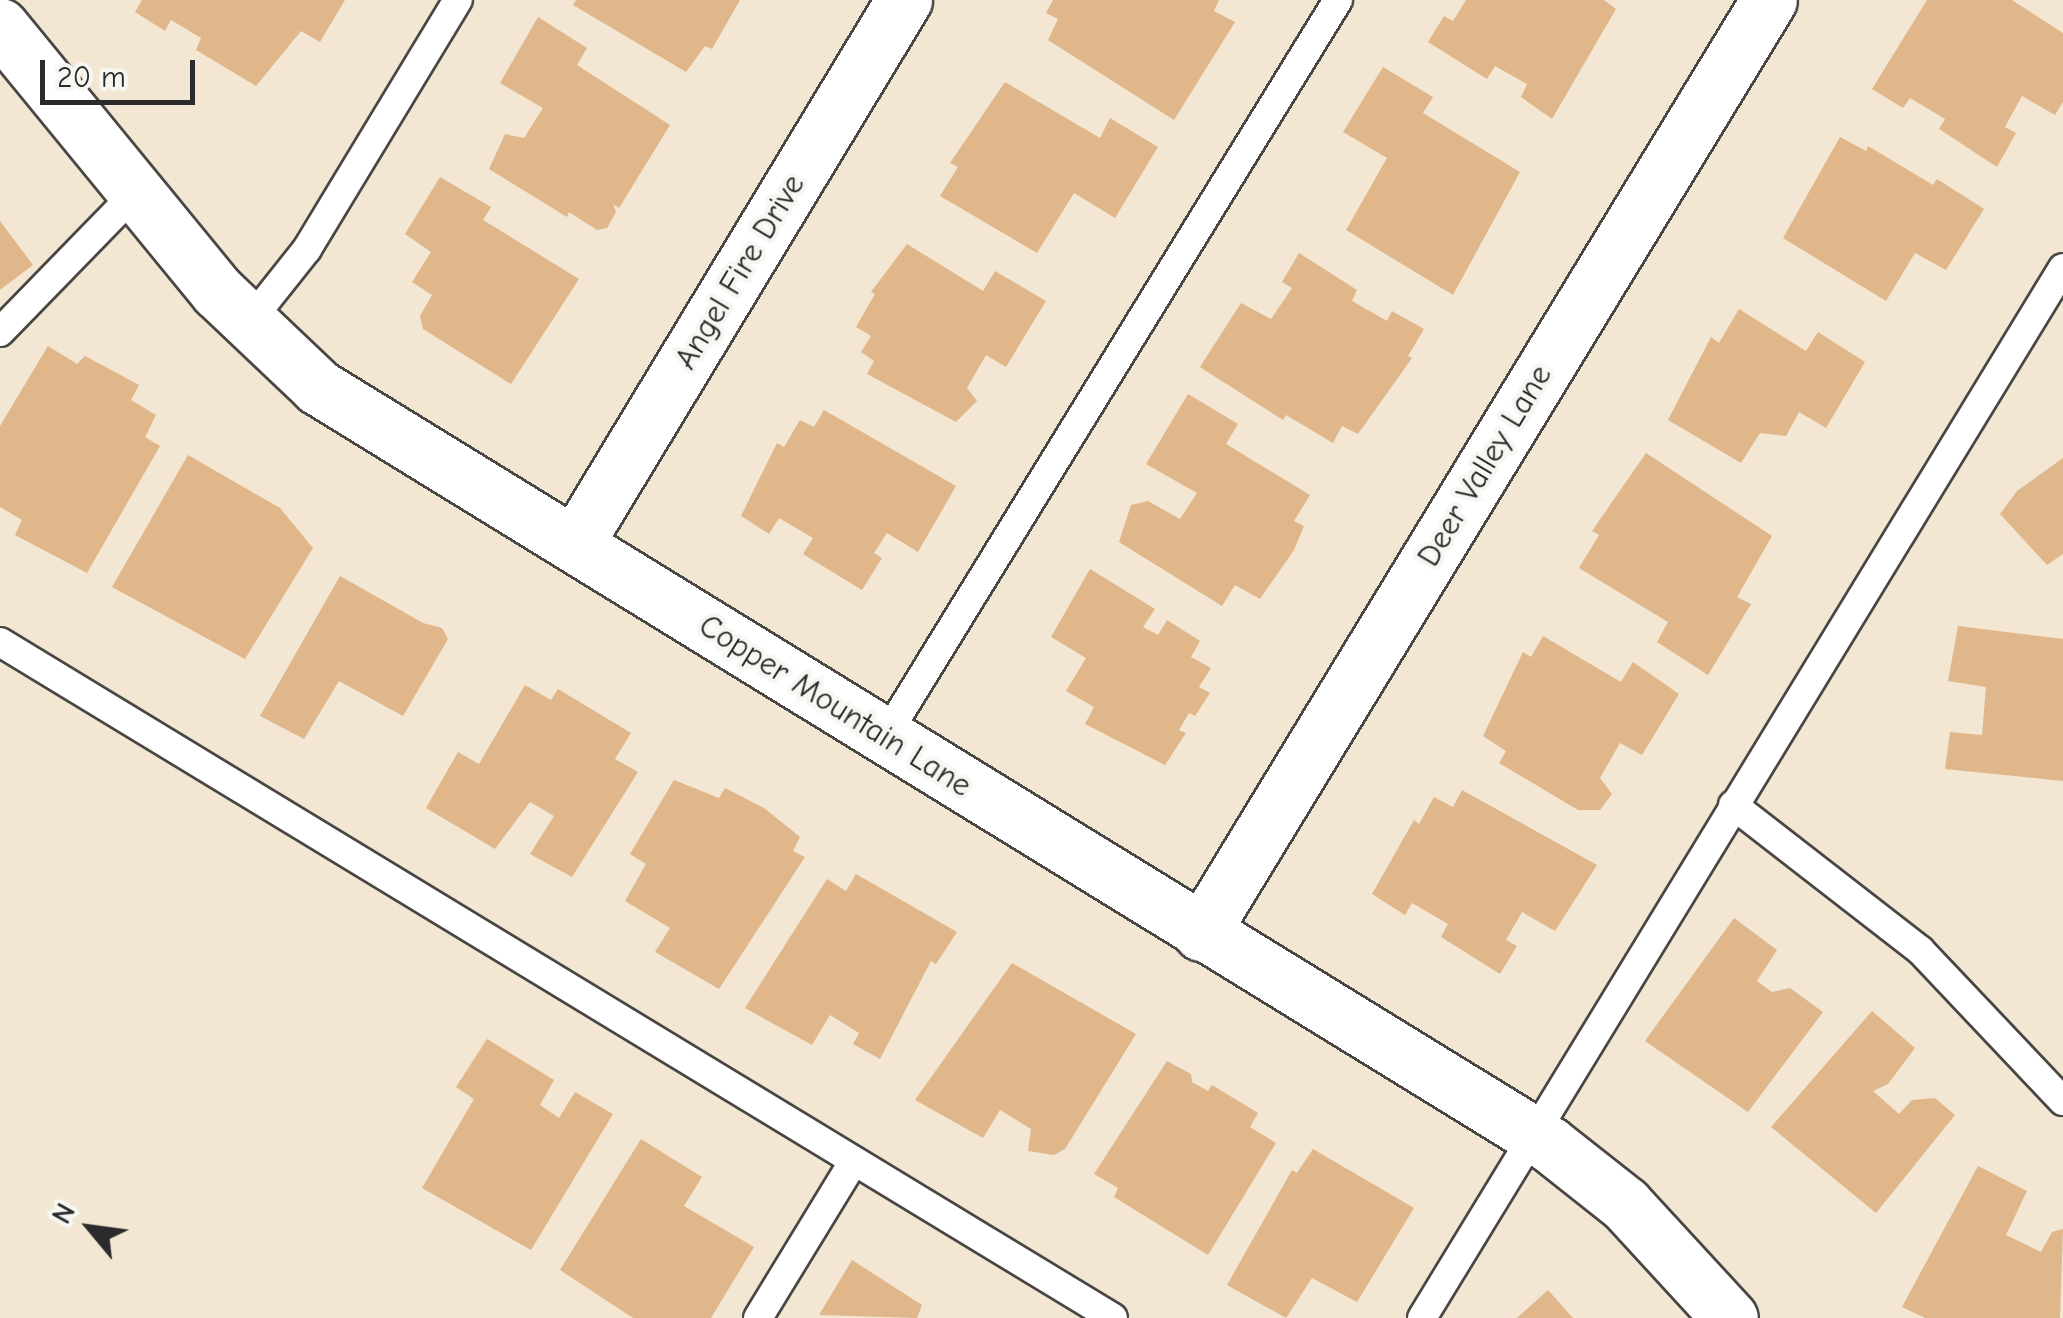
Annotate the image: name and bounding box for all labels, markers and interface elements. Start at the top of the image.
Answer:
scale bar [45,40,200,102]
text: 20 m [57,60,126,95]
street label: Angel Fire Drive [667,168,813,376]
street label: Deer Valley Lane [1410,358,1560,574]
street label: Copper Mountain Lane [692,607,978,805]
north arrow [40,1178,140,1278]
text: N [45,1198,82,1229]

